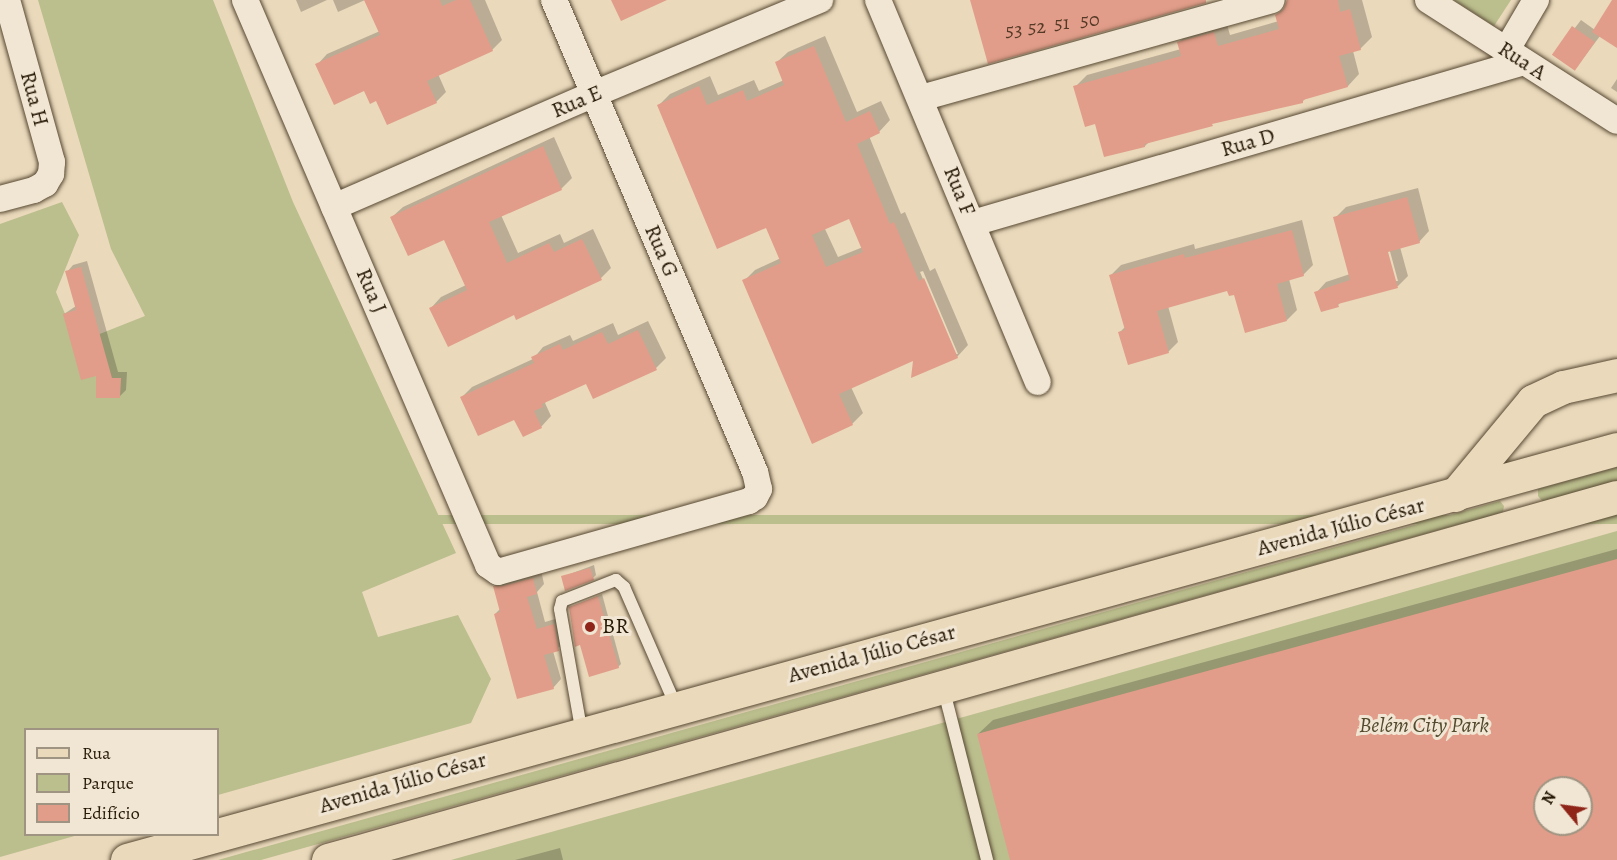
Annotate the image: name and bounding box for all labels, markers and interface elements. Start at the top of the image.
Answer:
house number: 50 [1080,7,1100,31]
house number: 51 [1054,10,1070,34]
house number: 52 [1028,14,1046,38]
house number: 53 [1006,17,1022,41]
street label: Rua A [1493,36,1551,86]
street label: Rua H [14,69,54,129]
street label: Rua E [548,80,606,124]
street label: Rua D [1218,123,1278,163]
street label: Rua F [937,163,981,219]
street label: Rua G [638,221,684,281]
street label: Rua J [350,264,392,318]
street label: Avenida Júlio César [1254,492,1428,562]
place label: BR [602,614,629,640]
street label: Avenida Júlio César [785,619,959,689]
marker: BR [583,620,597,634]
park label: Belém City Park [1359,713,1489,739]
legend [24,728,219,836]
text: Rua [82,741,111,765]
street label: Avenida Júlio César [316,747,490,819]
text: Parque [82,771,134,795]
north arrow [1533,776,1593,836]
text: N [1537,788,1561,809]
text: Edifício [82,801,140,825]

